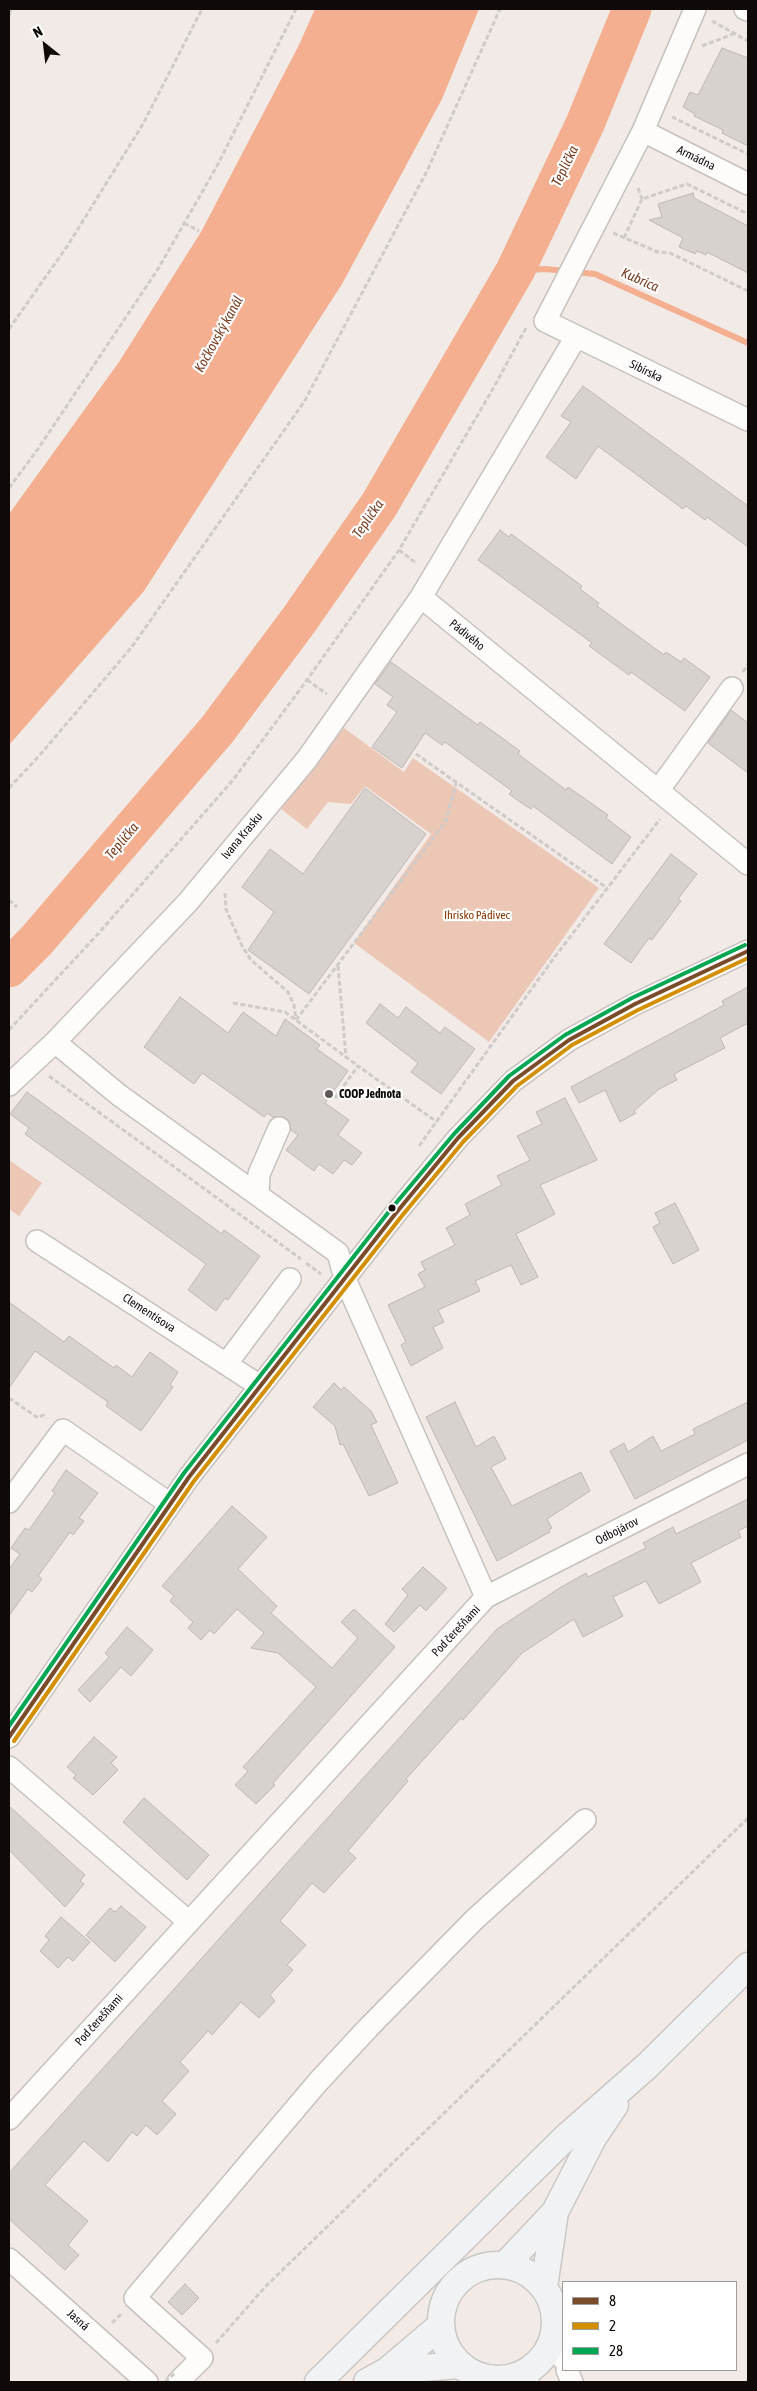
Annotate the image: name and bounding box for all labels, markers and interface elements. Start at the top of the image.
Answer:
north arrow [20,20,70,70]
text: N [30,23,45,41]
water label: Teplička [548,143,582,189]
street label: Armádna [675,143,717,173]
water label: Kubrica [619,264,661,296]
water label: Kočkovský kanál [191,293,247,375]
street label: Sibírska [627,357,665,385]
water label: Teplička [349,497,387,541]
street label: Pádivého [446,616,488,654]
street label: Ivana Krasku [218,810,266,862]
water label: Teplička [102,819,142,863]
park label: Ihrisko Pádivec [444,908,510,922]
place label: COOP Jednota [339,1087,401,1101]
marker: COOP Jednota [323,1088,335,1100]
unlabelled marker [387,1203,397,1213]
street label: Clementisova [120,1291,178,1335]
street label: Odbojárov [593,1514,641,1548]
street label: Pod čerešňami [429,1602,483,1660]
street label: Pod čerešňami [72,1991,126,2049]
legend [562,2281,737,2371]
text: 8 [609,2292,616,2309]
street label: Jasná [64,2306,92,2334]
text: 2 [609,2317,616,2334]
text: 28 [609,2342,623,2359]

